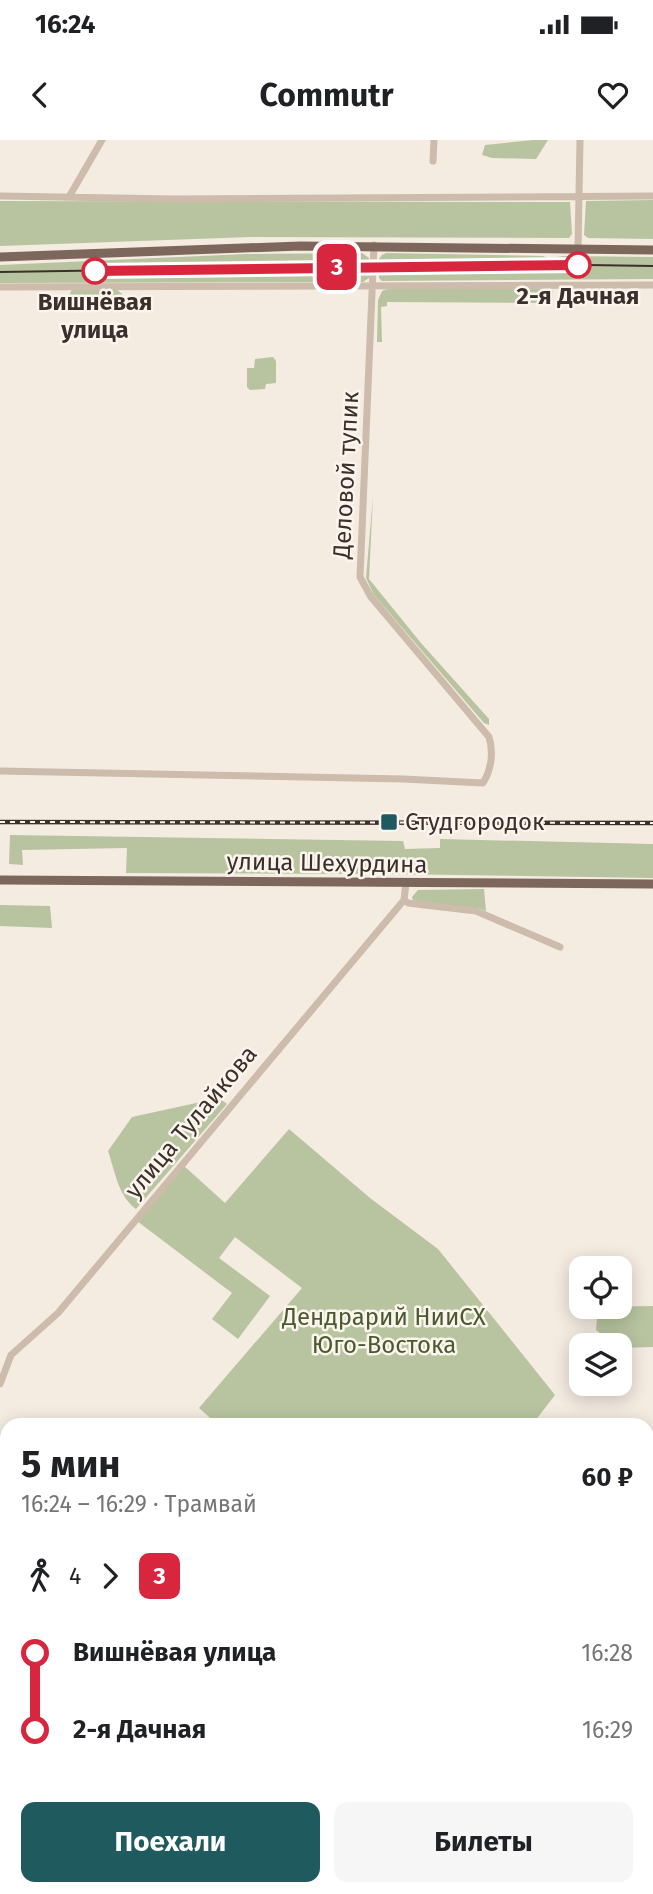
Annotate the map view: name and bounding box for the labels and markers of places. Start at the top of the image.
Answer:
marker: 2-я Дачная [565,252,591,278]
marker: Вишнёвая улица [82,258,108,284]
place label: 2-я Дачная [517,282,639,310]
place label: Вишнёвая улица [38,288,152,344]
place label: Студгородок [405,808,545,836]
marker: Студгородок [379,812,399,832]

